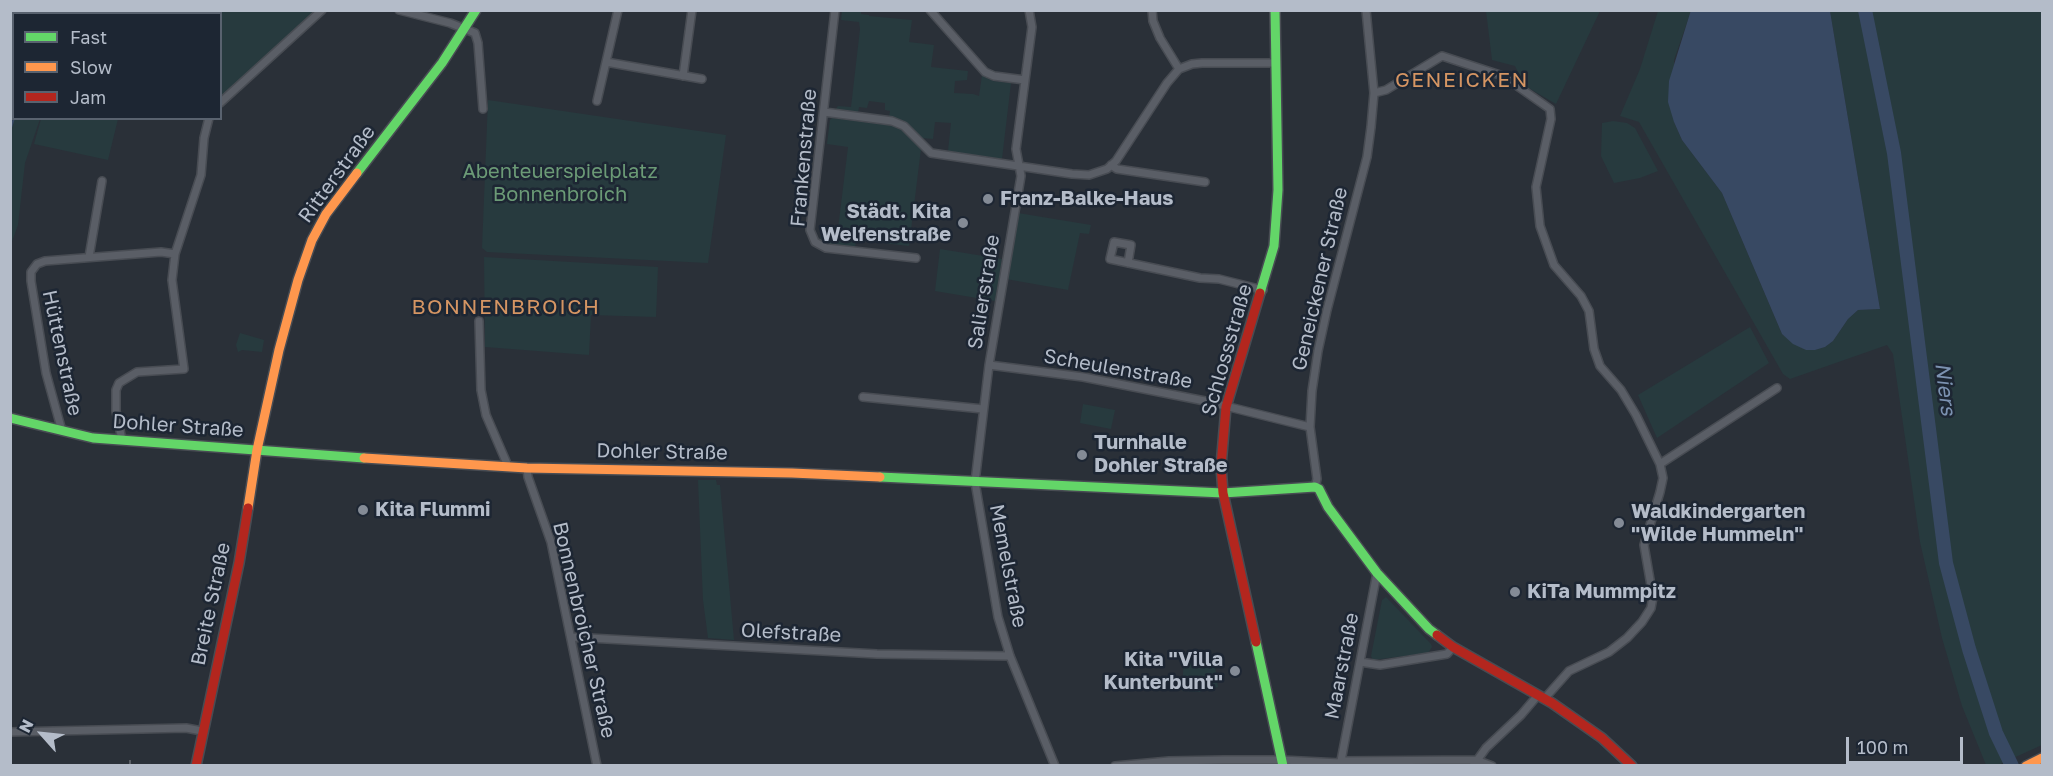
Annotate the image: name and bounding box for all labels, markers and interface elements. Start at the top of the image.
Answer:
legend [12,12,222,120]
text: Fast [70,26,107,48]
text: Slow [70,56,112,78]
district label: GENEICKEN [1395,67,1529,93]
text: Jam [70,86,106,108]
street label: Frankenstraße [786,88,822,228]
street label: Ritterstraße [294,120,380,228]
park label: Abenteuerspielplatz Bonnenbroich [462,160,658,207]
street label: Geneickener Straße [1287,185,1353,373]
place label: Franz-Balke-Haus [1000,187,1173,211]
marker: Franz-Balke-Haus [981,192,995,206]
place label: Städt. Kita Welfenstraße [821,200,951,247]
marker: Städt. Kita Welfenstraße [956,216,970,230]
street label: Salierstraße [963,233,1005,351]
street label: Schlossstraße [1197,281,1257,419]
street label: Hüttenstraße [37,288,87,418]
district label: BONNENBROICH [412,294,600,320]
street label: Scheulenstraße [1042,344,1194,394]
water label: Niers [1929,361,1961,417]
street label: Dohler Straße [112,409,244,443]
place label: Turnhalle Dohler Straße [1094,431,1228,478]
street label: Dohler Straße [596,439,728,465]
marker: Turnhalle Dohler Straße [1075,448,1089,462]
place label: Kita Flummi [375,498,491,522]
place label: Waldkindergarten "Wilde Hummeln" [1631,500,1805,547]
street label: Memelstraße [984,502,1032,630]
marker: Kita Flummi [356,503,370,517]
marker: Waldkindergarten "Wilde Hummeln" [1612,516,1626,530]
street label: Bonnenbroicher Straße [547,520,621,740]
street label: Breite Straße [186,540,236,668]
place label: KiTa Mummpitz [1527,580,1676,604]
marker: KiTa Mummpitz [1508,585,1522,599]
street label: Maarstraße [1320,611,1364,721]
street label: Olefstraße [740,618,842,648]
place label: Kita "Villa Kunterbunt" [1104,648,1223,695]
marker: Kita "Villa Kunterbunt" [1228,664,1242,678]
north arrow [12,704,72,764]
text: N [14,716,38,736]
scale bar [1849,725,1966,763]
text: 100 m [1857,736,1908,758]

